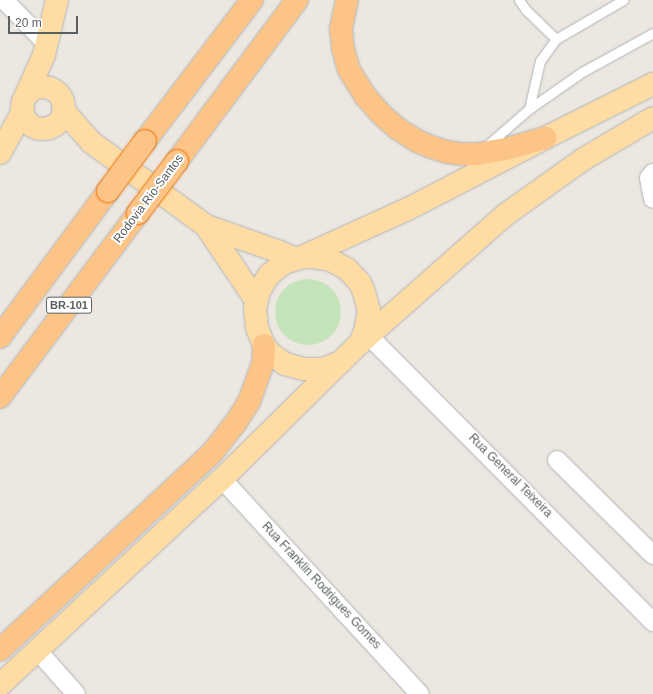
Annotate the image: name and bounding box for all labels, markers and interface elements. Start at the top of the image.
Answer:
scale bar [10,8,80,34]
text: 20 m [15,16,42,30]
street label: Rodovia Rio-Santos [111,152,187,246]
road number: BR-101 [46,296,92,314]
street label: Rua General Teixeira [465,431,555,521]
street label: Rua Franklin Rodrigues Gomes [258,520,384,652]

